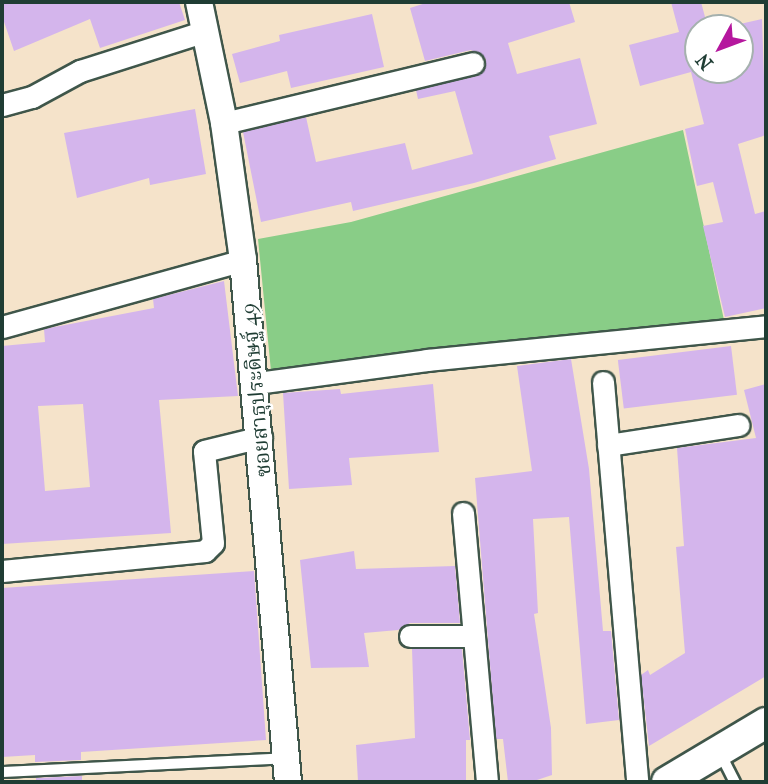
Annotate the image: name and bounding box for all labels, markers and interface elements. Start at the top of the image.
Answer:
north arrow [684,14,754,84]
text: N [692,49,718,74]
street label: ซอยสาธุประดิษฐ์ 49 [236,302,276,478]

